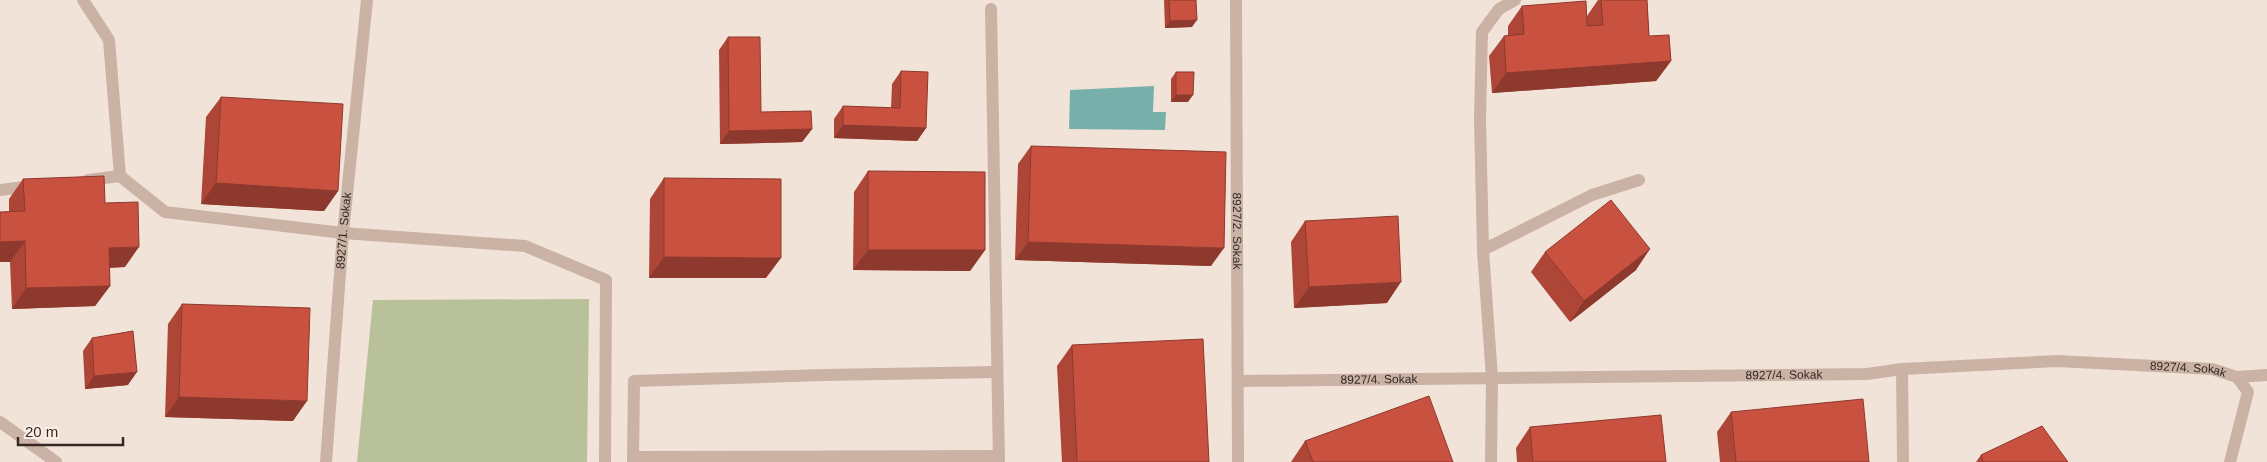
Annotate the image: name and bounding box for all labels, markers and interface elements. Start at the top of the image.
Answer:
street label: 8927/1. Sokak [333,191,354,269]
street label: 8927/2. Sokak [1230,193,1244,270]
street label: 8927/4. Sokak [2149,359,2229,380]
street label: 8927/4. Sokak [1745,367,1823,382]
street label: 8927/4. Sokak [1340,372,1418,387]
scale bar [18,414,122,446]
text: 20 m [25,423,58,440]

